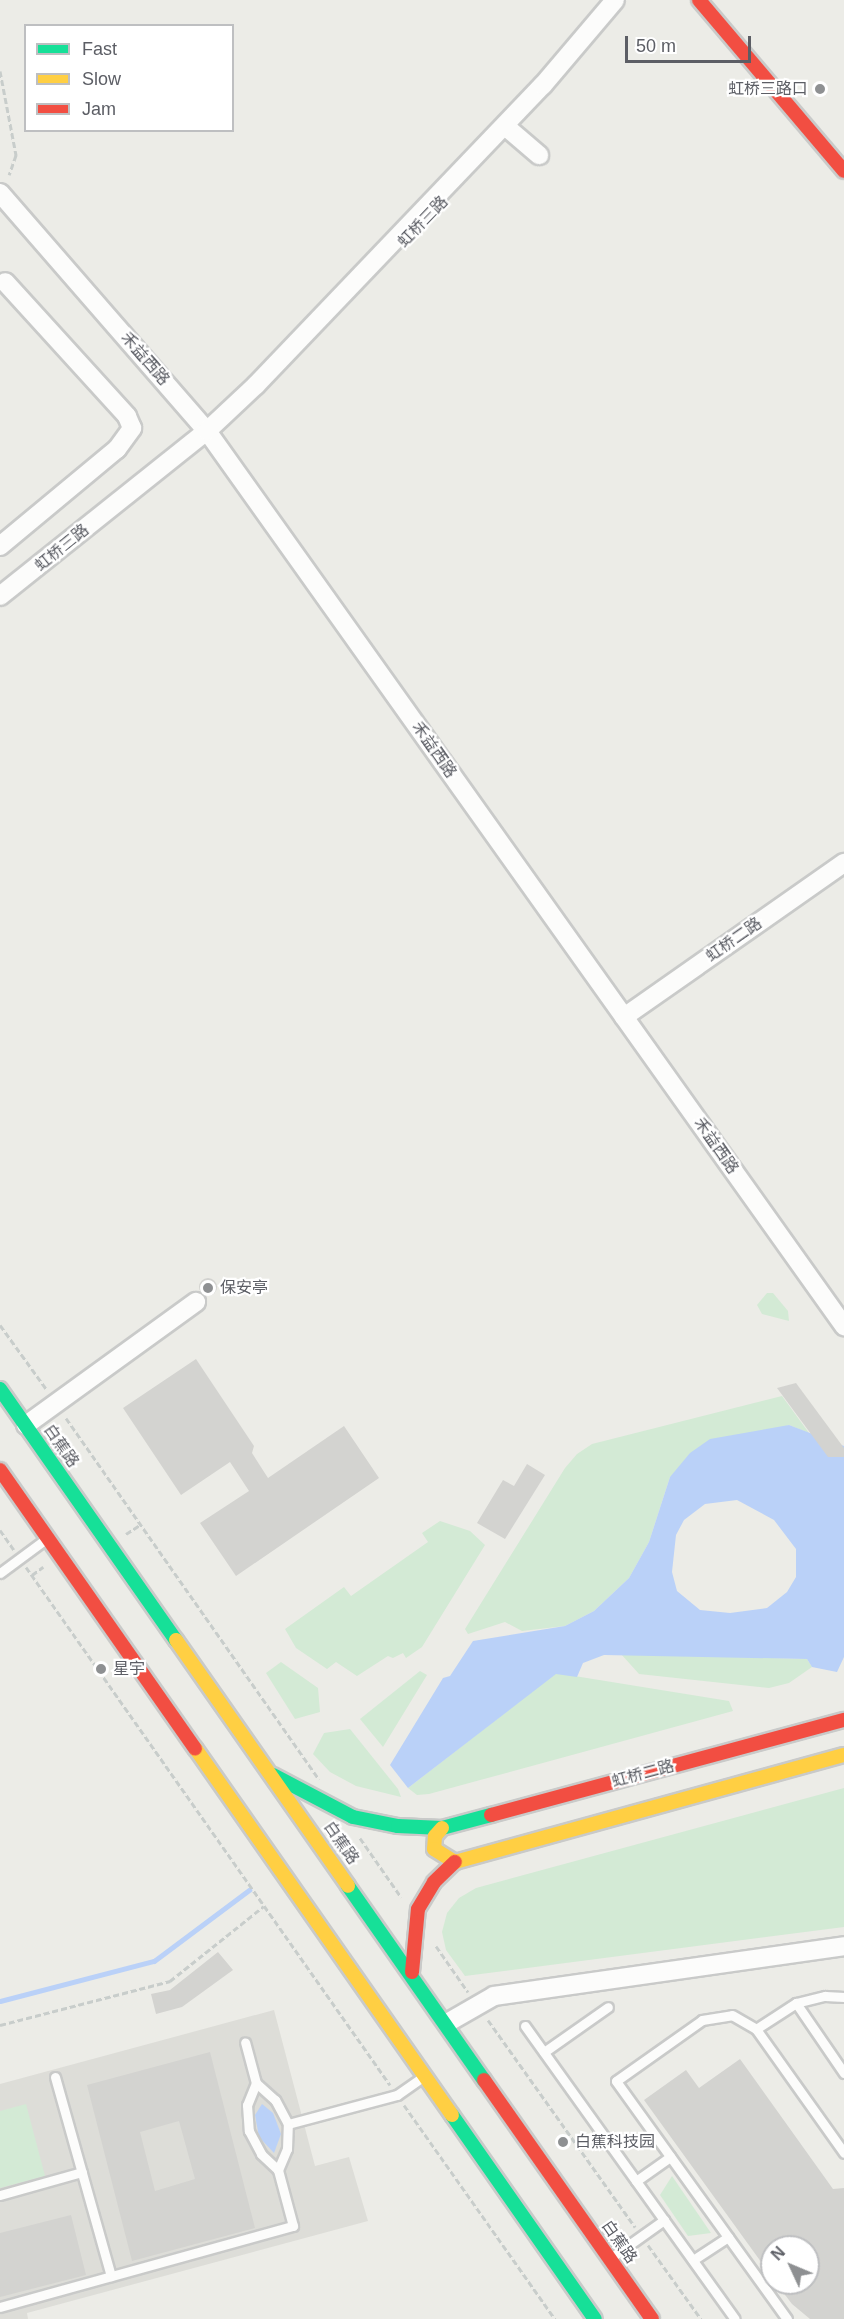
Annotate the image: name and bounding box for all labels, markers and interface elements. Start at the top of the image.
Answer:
legend [24,24,234,132]
scale bar [628,24,754,62]
text: 50 m [636,36,676,56]
text: Fast [82,39,117,59]
text: Slow [82,69,121,89]
place label: 虹桥三路口 [728,79,808,99]
marker: 虹桥三路口 [813,82,827,96]
text: Jam [82,99,116,119]
street label: 虹桥三路 [394,192,452,252]
street label: 禾益西路 [117,329,173,389]
street label: 虹桥三路 [31,520,93,576]
street label: 禾益西路 [408,718,460,782]
street label: 虹桥二路 [702,914,766,966]
street label: 禾益西路 [690,1114,742,1178]
place label: 保安亭 [220,1278,268,1298]
marker: 保安亭 [201,1281,215,1295]
street label: 白蕉路 [39,1421,83,1471]
place label: 星宇 [113,1659,145,1679]
marker: 星宇 [94,1662,108,1676]
street label: 虹桥二路 [610,1756,676,1792]
street label: 白蕉路 [319,1818,363,1868]
place label: 白蕉科技园 [575,2132,655,2152]
marker: 白蕉科技园 [556,2135,570,2149]
street label: 白蕉路 [597,2217,641,2267]
north arrow [760,2235,820,2295]
text: N [768,2243,788,2264]

